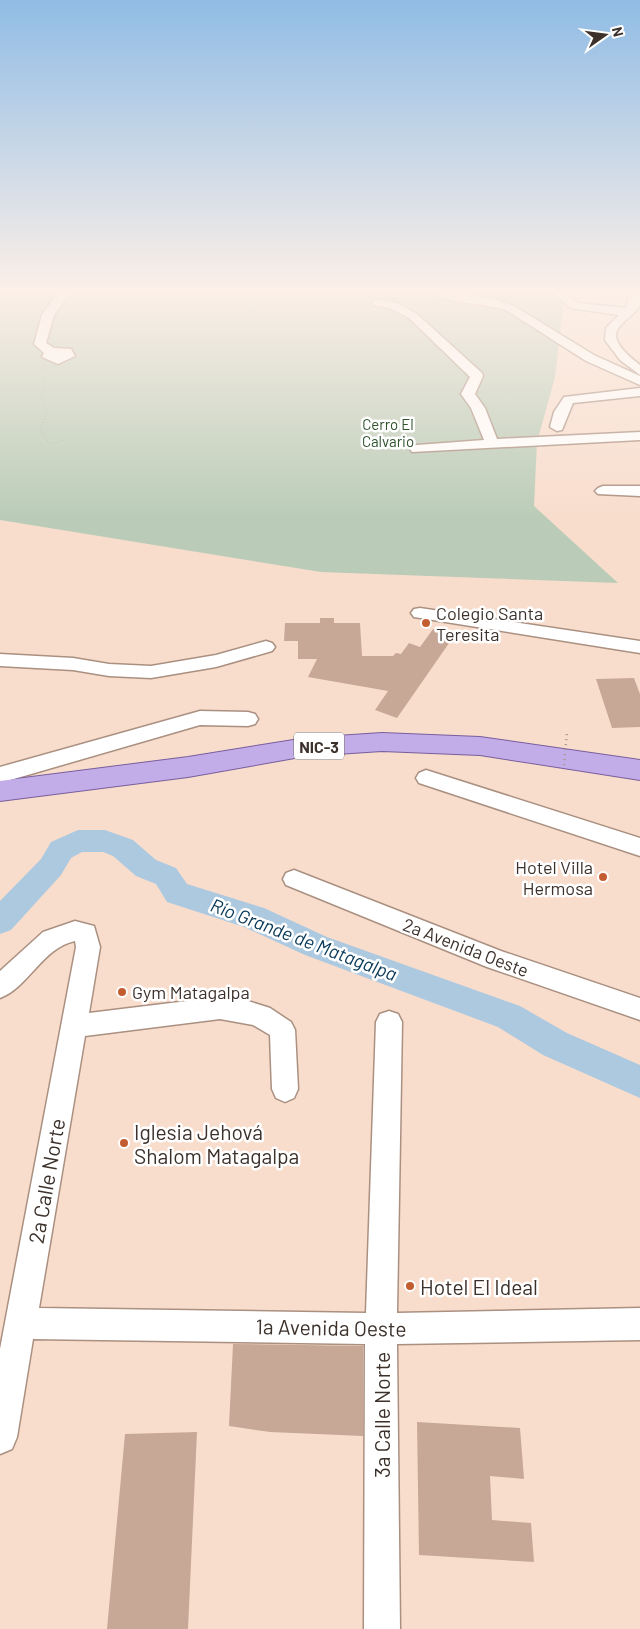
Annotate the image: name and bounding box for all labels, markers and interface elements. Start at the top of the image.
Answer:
north arrow [580,10,630,60]
text: N [609,25,627,38]
park label: Cerro El Calvario [362,415,414,450]
place label: Colegio Santa Teresita [436,602,543,645]
marker: Colegio Santa Teresita [420,617,432,629]
road number: NIC-3 [294,732,344,759]
place label: Hotel Villa Hermosa [515,856,593,899]
marker: Hotel Villa Hermosa [597,871,609,883]
water label: Río Grande de Matagalpa [207,893,401,985]
street label: 2a Avenida Oeste [400,913,532,981]
place label: Gym Matagalpa [132,981,250,1003]
marker: Gym Matagalpa [116,986,128,998]
street label: 2a Calle Norte [23,1116,69,1246]
place label: Iglesia Jehová Shalom Matagalpa [134,1119,299,1168]
marker: Iglesia Jehová Shalom Matagalpa [118,1137,130,1149]
place label: Hotel El Ideal [420,1274,538,1299]
marker: Hotel El Ideal [404,1280,416,1292]
street label: 1a Avenida Oeste [255,1313,407,1341]
street label: 3a Calle Norte [369,1352,394,1478]

